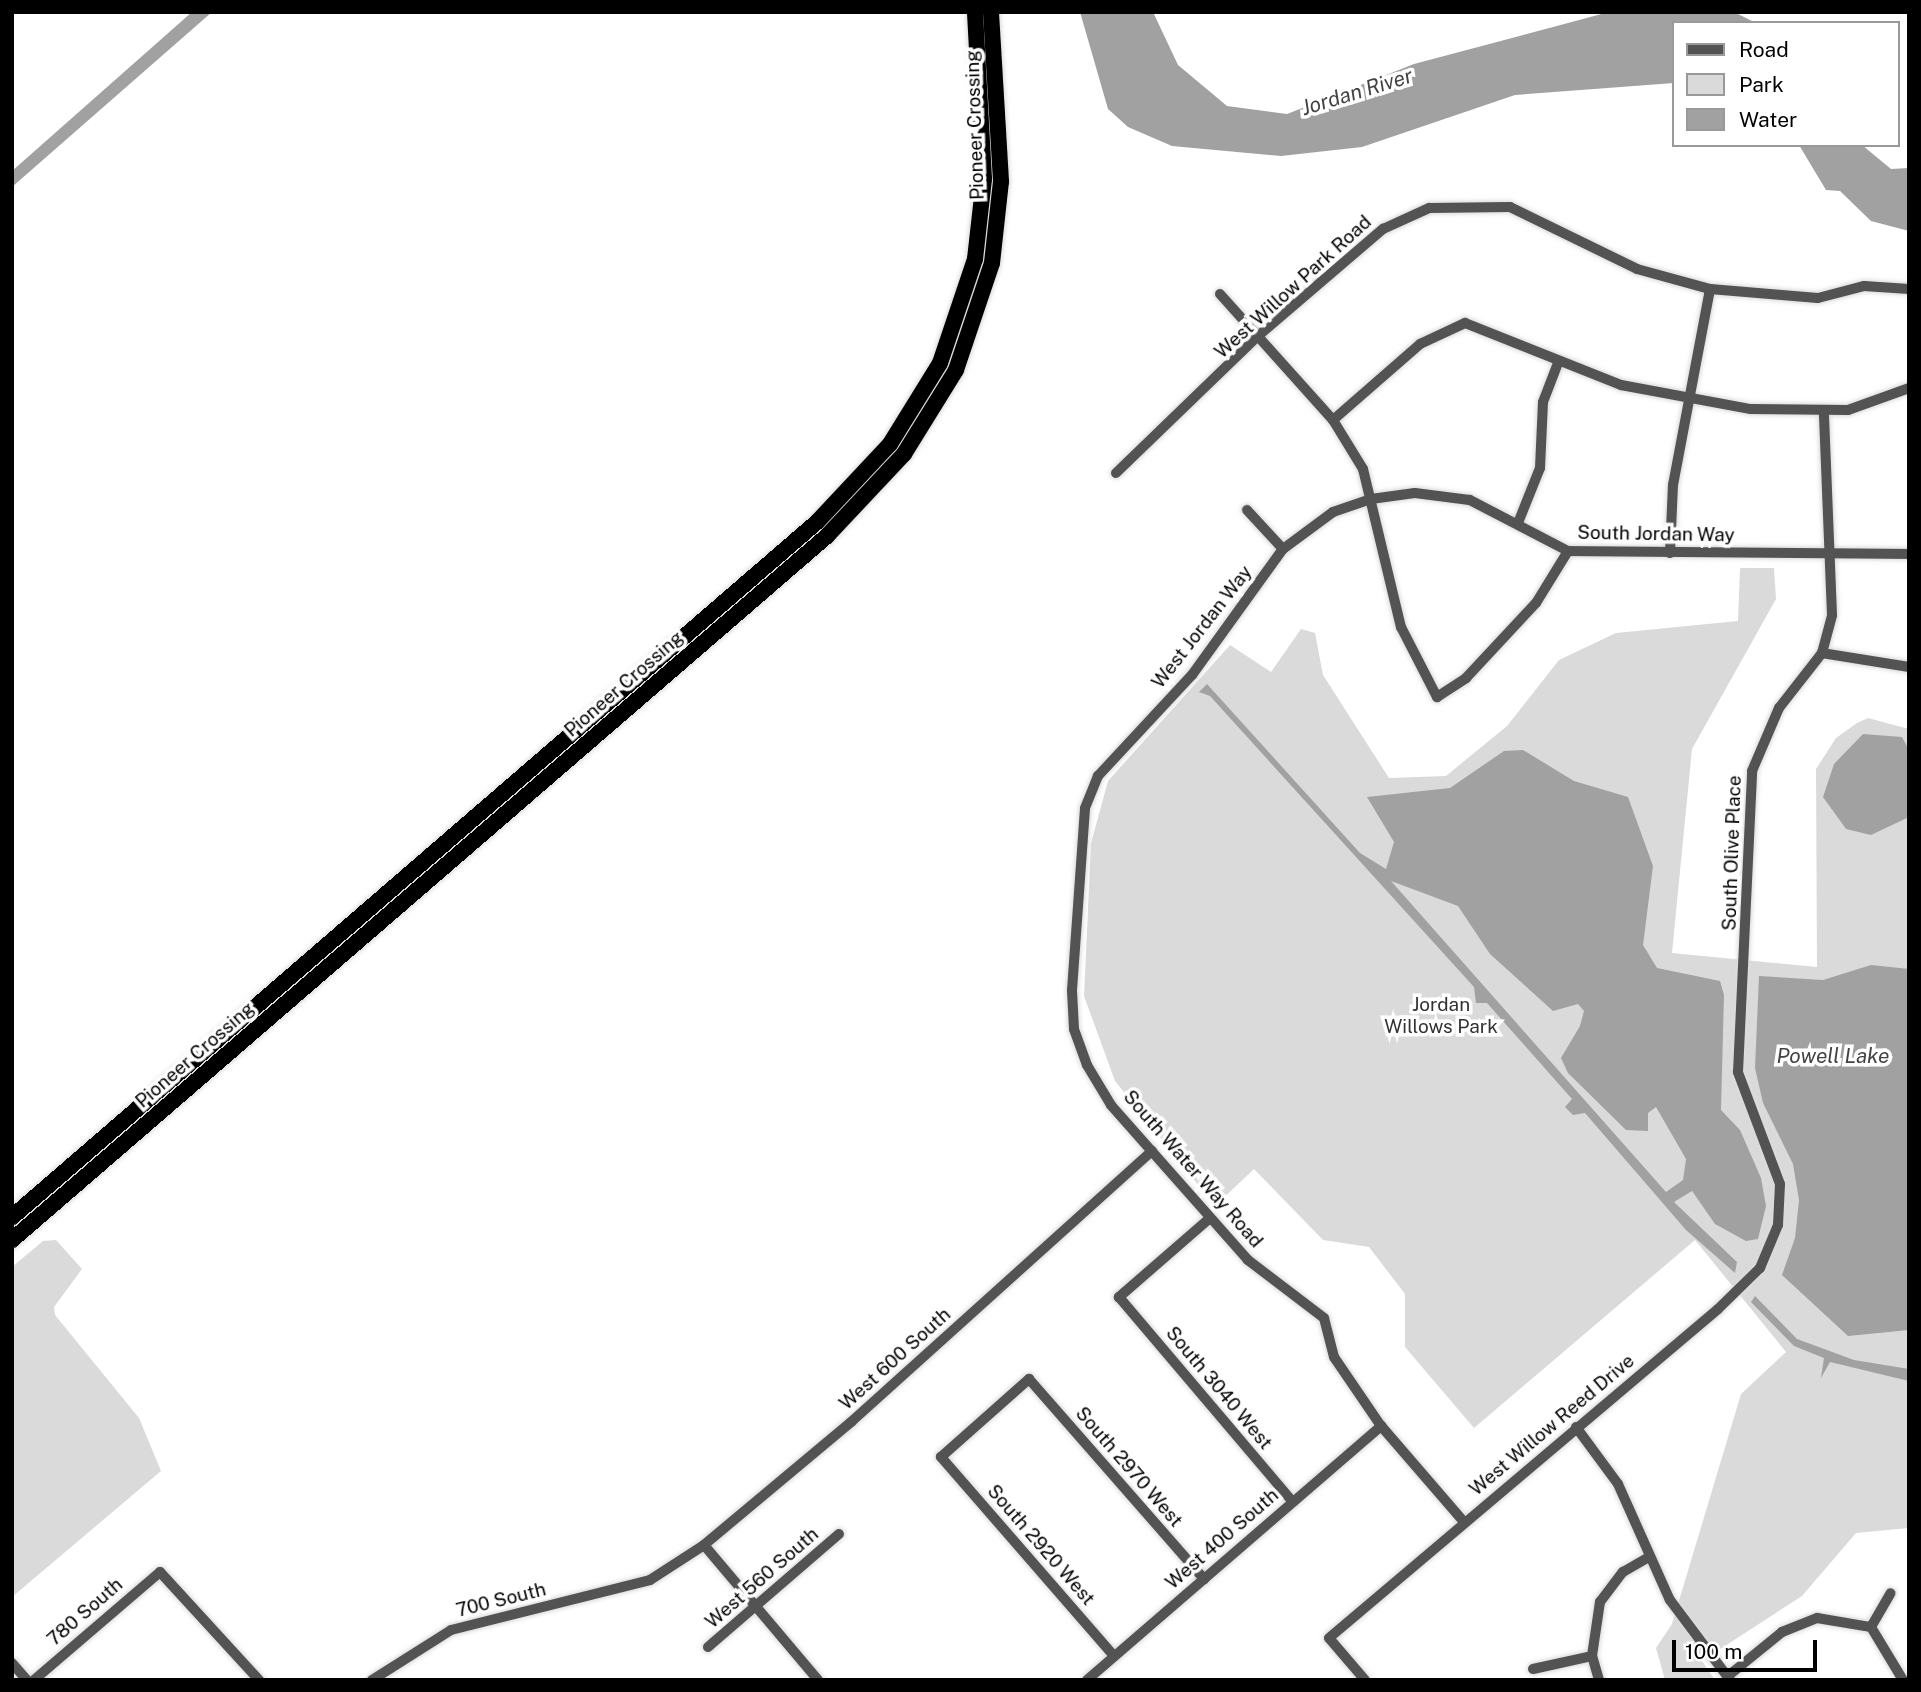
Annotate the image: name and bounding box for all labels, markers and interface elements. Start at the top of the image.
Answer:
legend [1672,21,1900,147]
text: Road [1739,37,1789,62]
street label: Pioneer Crossing [961,50,989,200]
water label: Jordan River [1298,63,1416,121]
text: Park [1739,72,1784,97]
text: Water [1739,107,1797,132]
street label: West Willow Park Road [1210,211,1376,363]
street label: South Jordan Way [1577,521,1735,547]
street label: West Jordan Way [1147,561,1257,693]
street label: Pioneer Crossing [560,626,688,742]
street label: South Olive Place [1718,775,1746,931]
park label: Jordan Willows Park [1384,994,1498,1038]
street label: Pioneer Crossing [131,997,259,1113]
water label: Powell Lake [1777,1043,1889,1069]
street label: South Water Way Road [1118,1085,1268,1253]
street label: West 600 South [835,1303,955,1415]
street label: South 3040 West [1161,1322,1277,1454]
street label: West Willow Reed Drive [1465,1349,1639,1501]
street label: South 2970 West [1070,1402,1188,1532]
street label: South 2920 West [982,1480,1100,1610]
street label: West 400 South [1161,1484,1283,1594]
street label: West 560 South [701,1523,823,1633]
street label: 780 South [43,1573,127,1651]
street label: 700 South [454,1578,548,1622]
scale bar [1676,1626,1821,1670]
text: 100 m [1685,1639,1742,1664]

